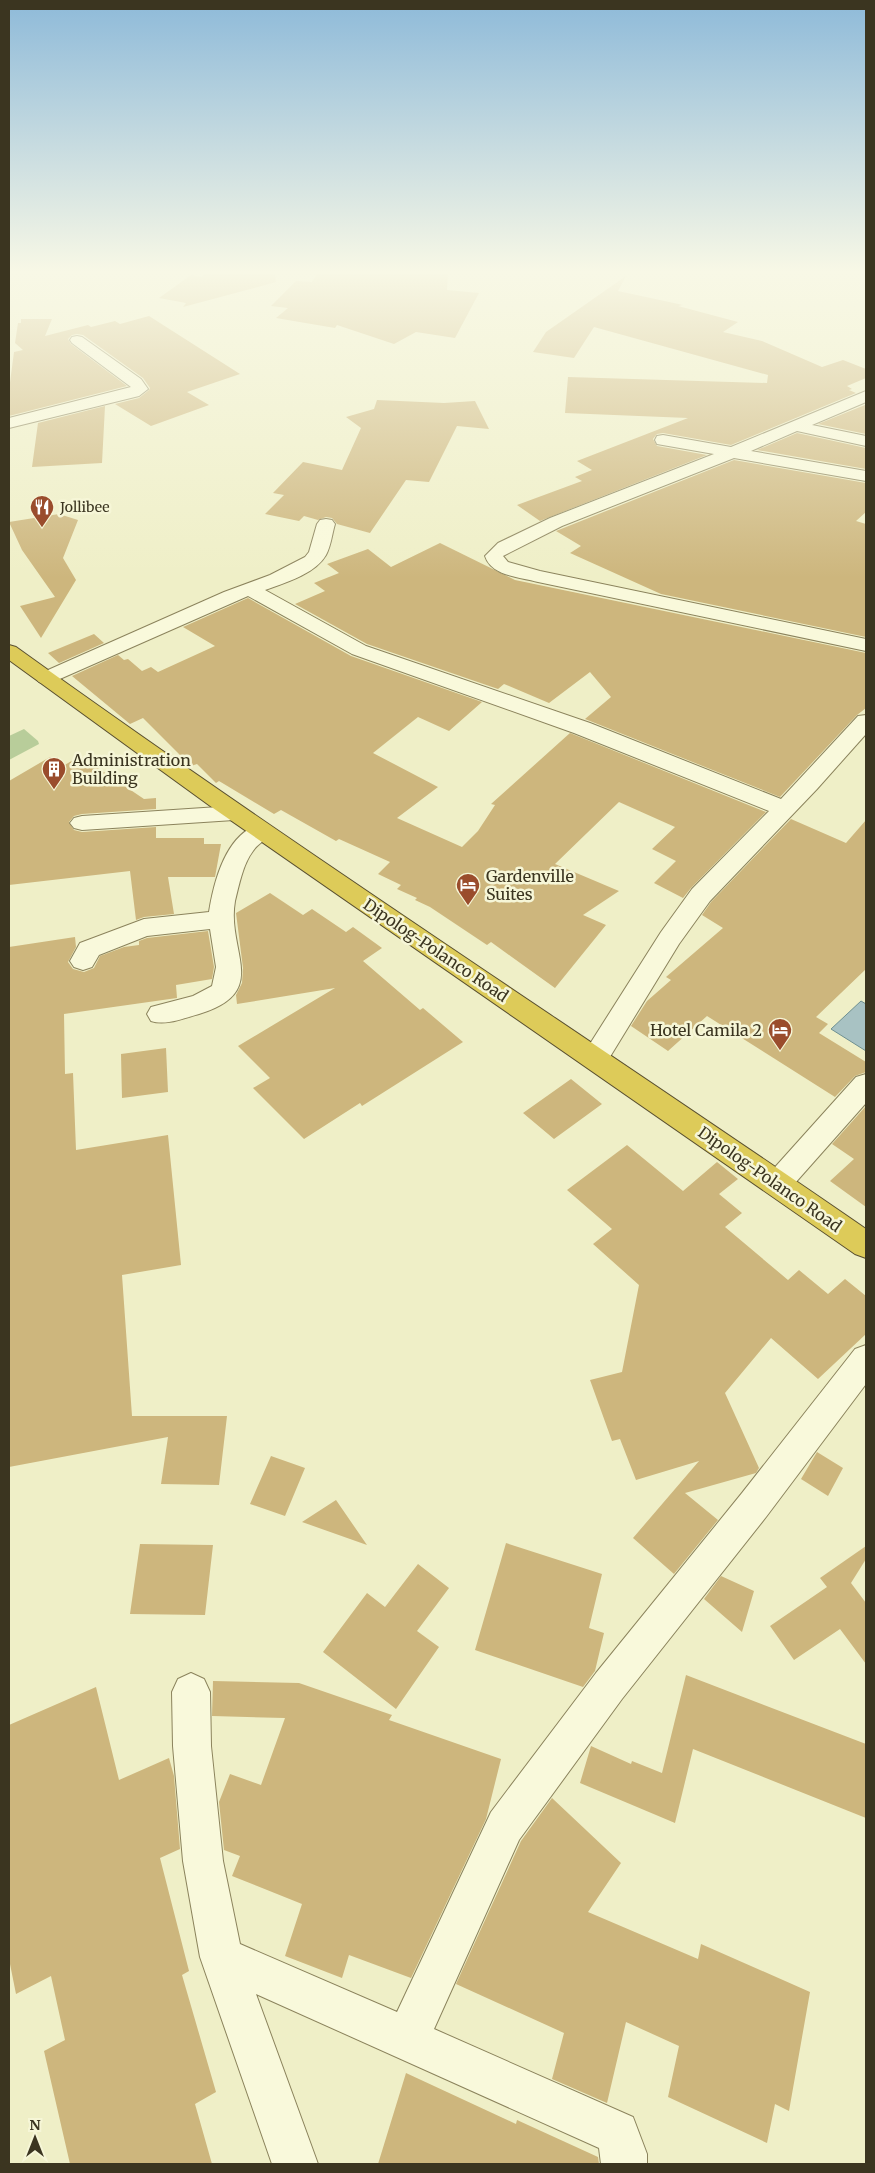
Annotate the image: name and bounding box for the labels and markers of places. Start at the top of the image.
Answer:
restaurant icon: Jollibee [29,494,55,528]
place label: Jollibee [59,498,110,516]
place label: Administration Building [71,750,191,788]
building icon: Administration Building [41,756,67,790]
place label: Gardenville Suites [486,866,574,904]
hotel icon: Gardenville Suites [455,872,481,906]
hotel icon: Hotel Camila 2 [767,1017,793,1051]
place label: Hotel Camila 2 [650,1020,762,1040]

